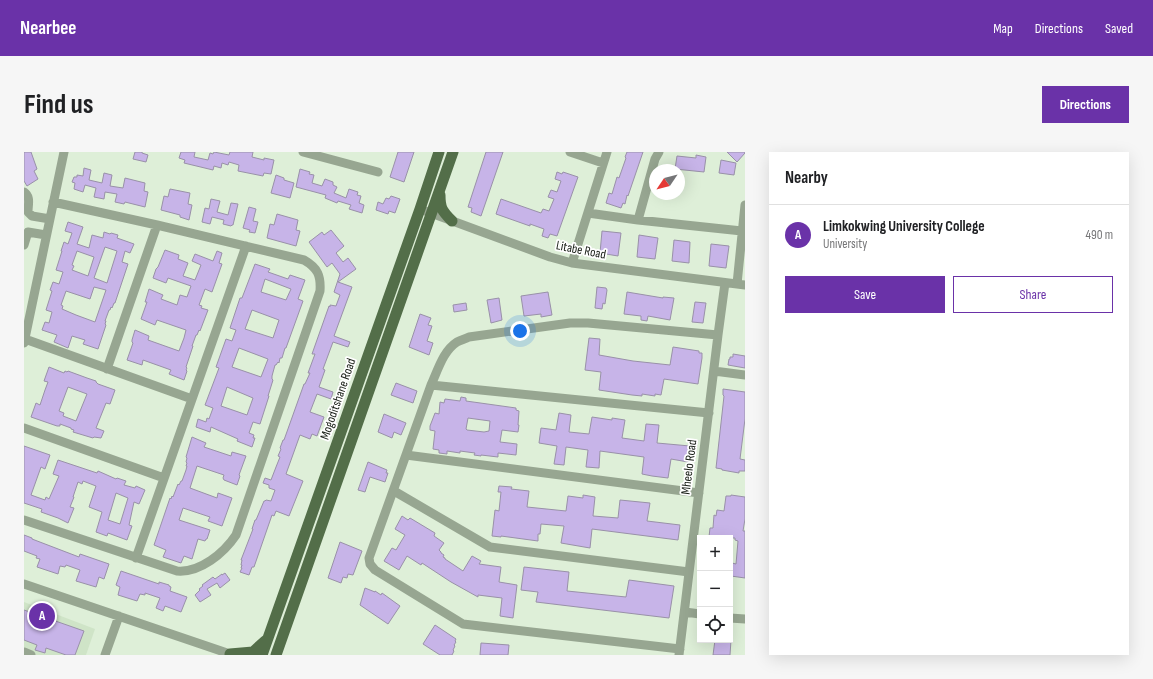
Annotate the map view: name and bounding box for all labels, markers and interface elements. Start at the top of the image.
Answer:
text: Nearbee [20,17,76,40]
text: Map [993,20,1013,37]
text: Directions [1035,20,1083,37]
text: Saved [1105,20,1133,37]
button: Directions [1042,86,1129,123]
text: Find us [24,88,93,121]
north arrow [649,164,685,200]
text: Nearby [785,168,828,188]
text: Limkokwing University College [823,217,985,236]
text: A [795,227,801,243]
text: 490 m [1086,227,1113,243]
text: University [823,236,867,252]
street label: Litabe Road [555,237,607,263]
button: Save [785,276,945,313]
button: Share [953,276,1113,313]
your location [510,321,530,341]
street label: Mogoditshane Road [317,356,359,442]
street label: Mheelo Road [678,439,700,495]
map controls [697,535,733,643]
button: + [697,535,733,571]
button: − [697,571,733,607]
pin: A [29,601,55,631]
button: locate [697,607,733,643]

